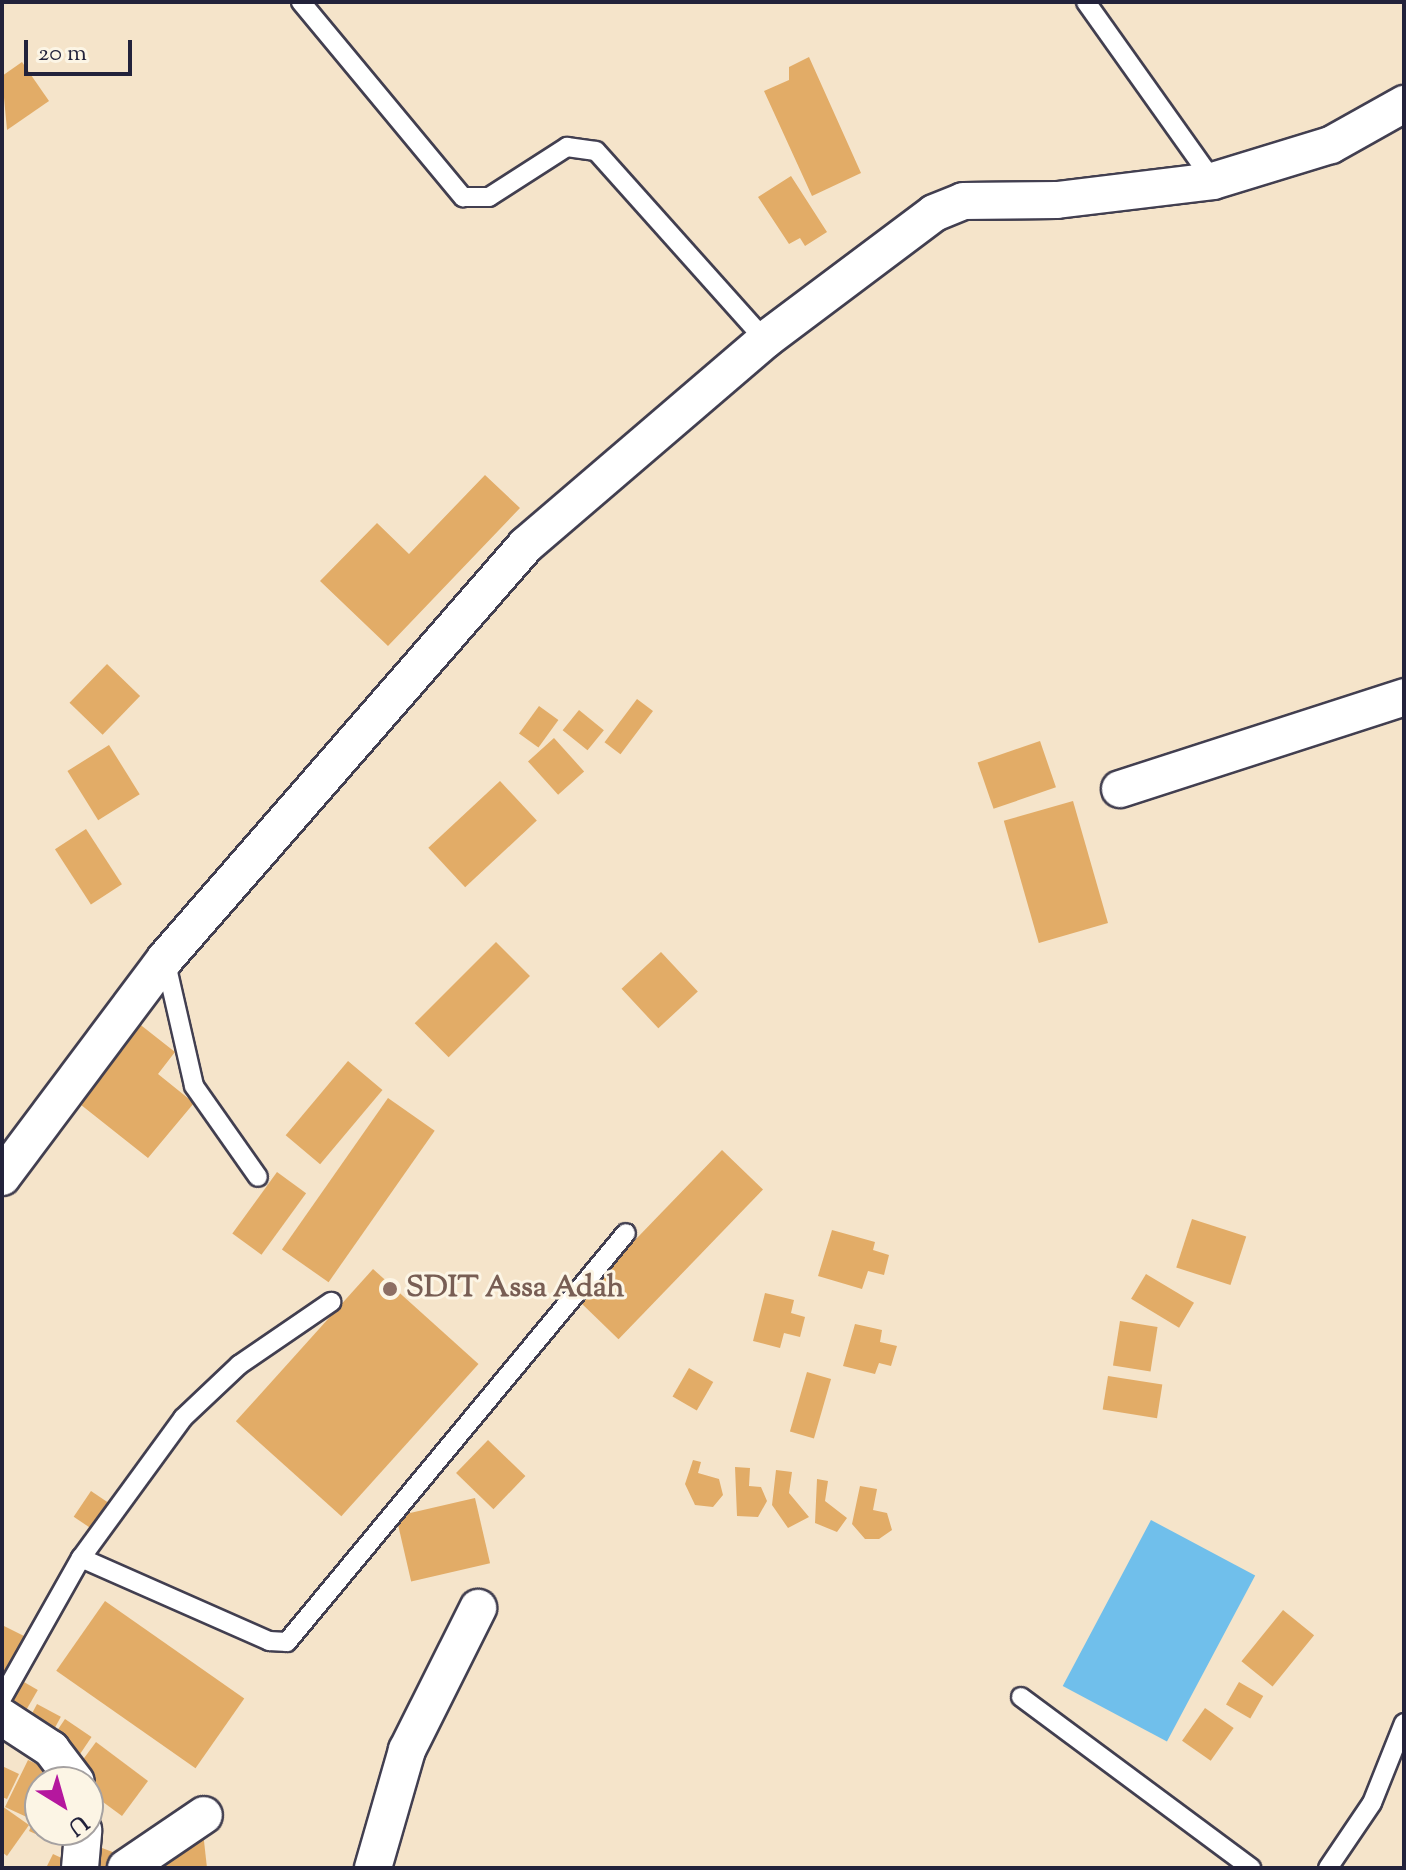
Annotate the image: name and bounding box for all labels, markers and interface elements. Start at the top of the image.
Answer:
scale bar [28,24,136,74]
text: 20 m [38,37,87,71]
place label: SDIT Assa Adah [406,1271,624,1307]
marker: SDIT Assa Adah [381,1280,399,1298]
north arrow [24,1766,104,1846]
text: U [60,1805,94,1842]

